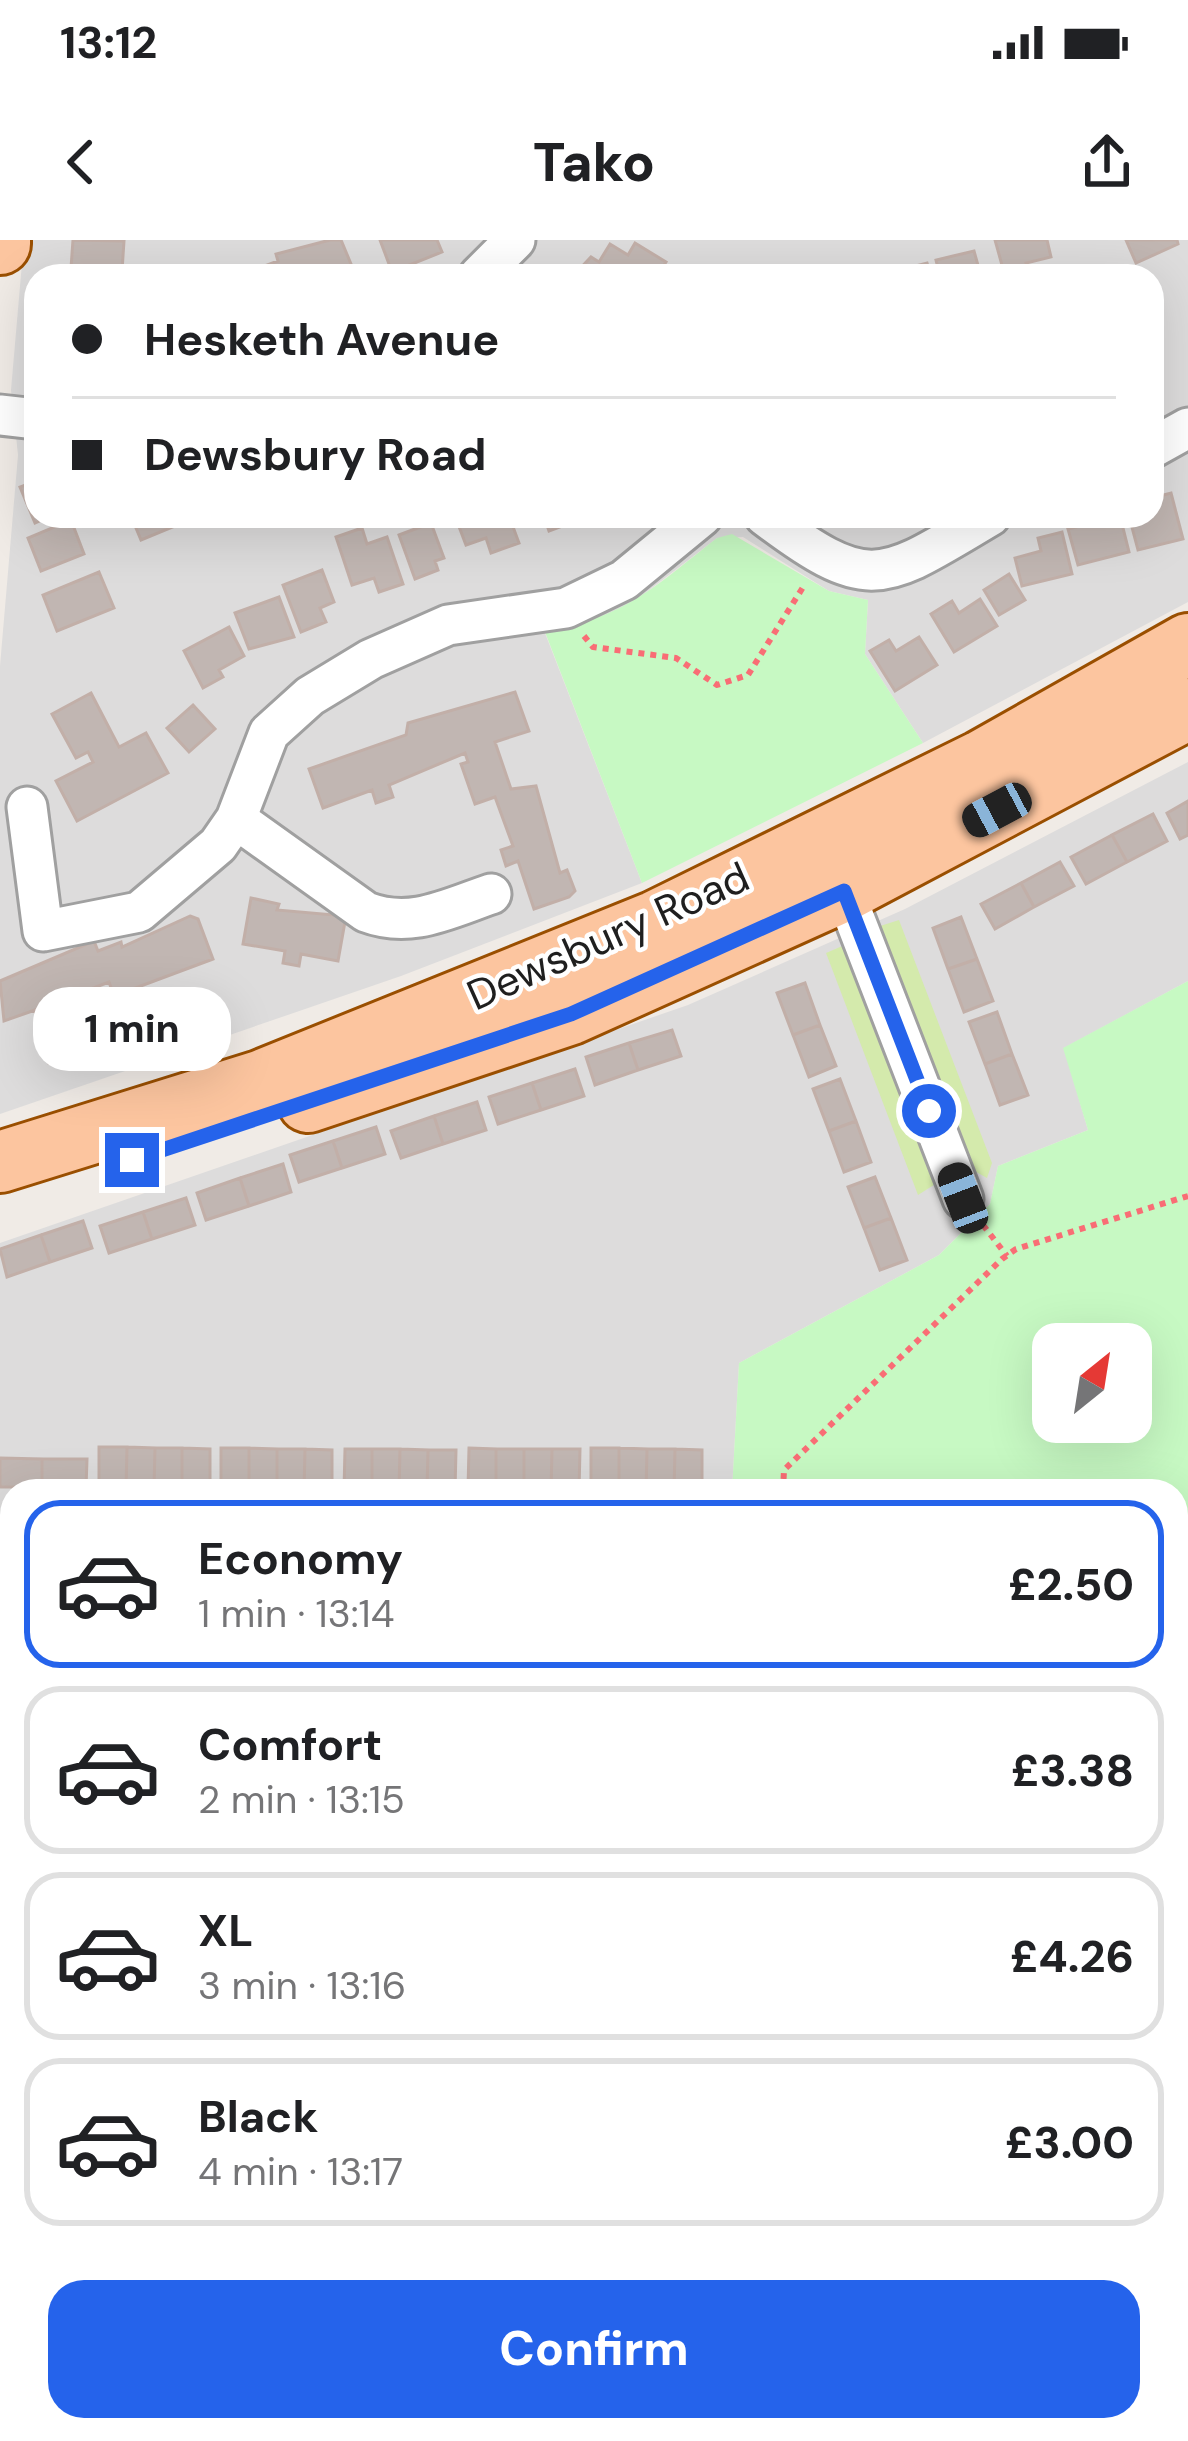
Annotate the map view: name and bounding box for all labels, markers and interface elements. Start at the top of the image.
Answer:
text: 13:12 [60,13,157,72]
text: Tako [533,127,655,198]
icon: back [48,129,114,195]
icon: share [1074,129,1140,195]
text: Hesketh Avenue [144,310,499,369]
text: Dewsbury Road [144,425,487,484]
car [957,777,1037,843]
street label: Dewsbury Road [458,849,758,1023]
callout: 1 min [33,986,231,1070]
text: 1 min [84,1003,180,1054]
route start [902,1084,956,1138]
route end [105,1133,159,1187]
car [933,1158,993,1238]
north arrow [1032,1323,1152,1443]
map controls [1032,1323,1152,1443]
text: Economy [198,1529,403,1588]
icon: car [54,1530,162,1638]
text: £2.50 [1008,1555,1134,1614]
text: 1 min · 13:14 [198,1588,394,1639]
text: Comfort [198,1715,382,1774]
icon: car [54,1716,162,1824]
text: £3.38 [1011,1741,1134,1800]
text: 2 min · 13:15 [198,1774,405,1825]
text: XL [198,1901,253,1960]
icon: car [54,1902,162,2010]
text: £4.26 [1010,1927,1134,1986]
text: 3 min · 13:16 [198,1960,406,2011]
text: Black [198,2087,318,2146]
icon: car [54,2088,162,2196]
text: £3.00 [1005,2113,1134,2172]
text: 4 min · 13:17 [198,2146,403,2197]
button: Confirm [48,2280,1140,2418]

